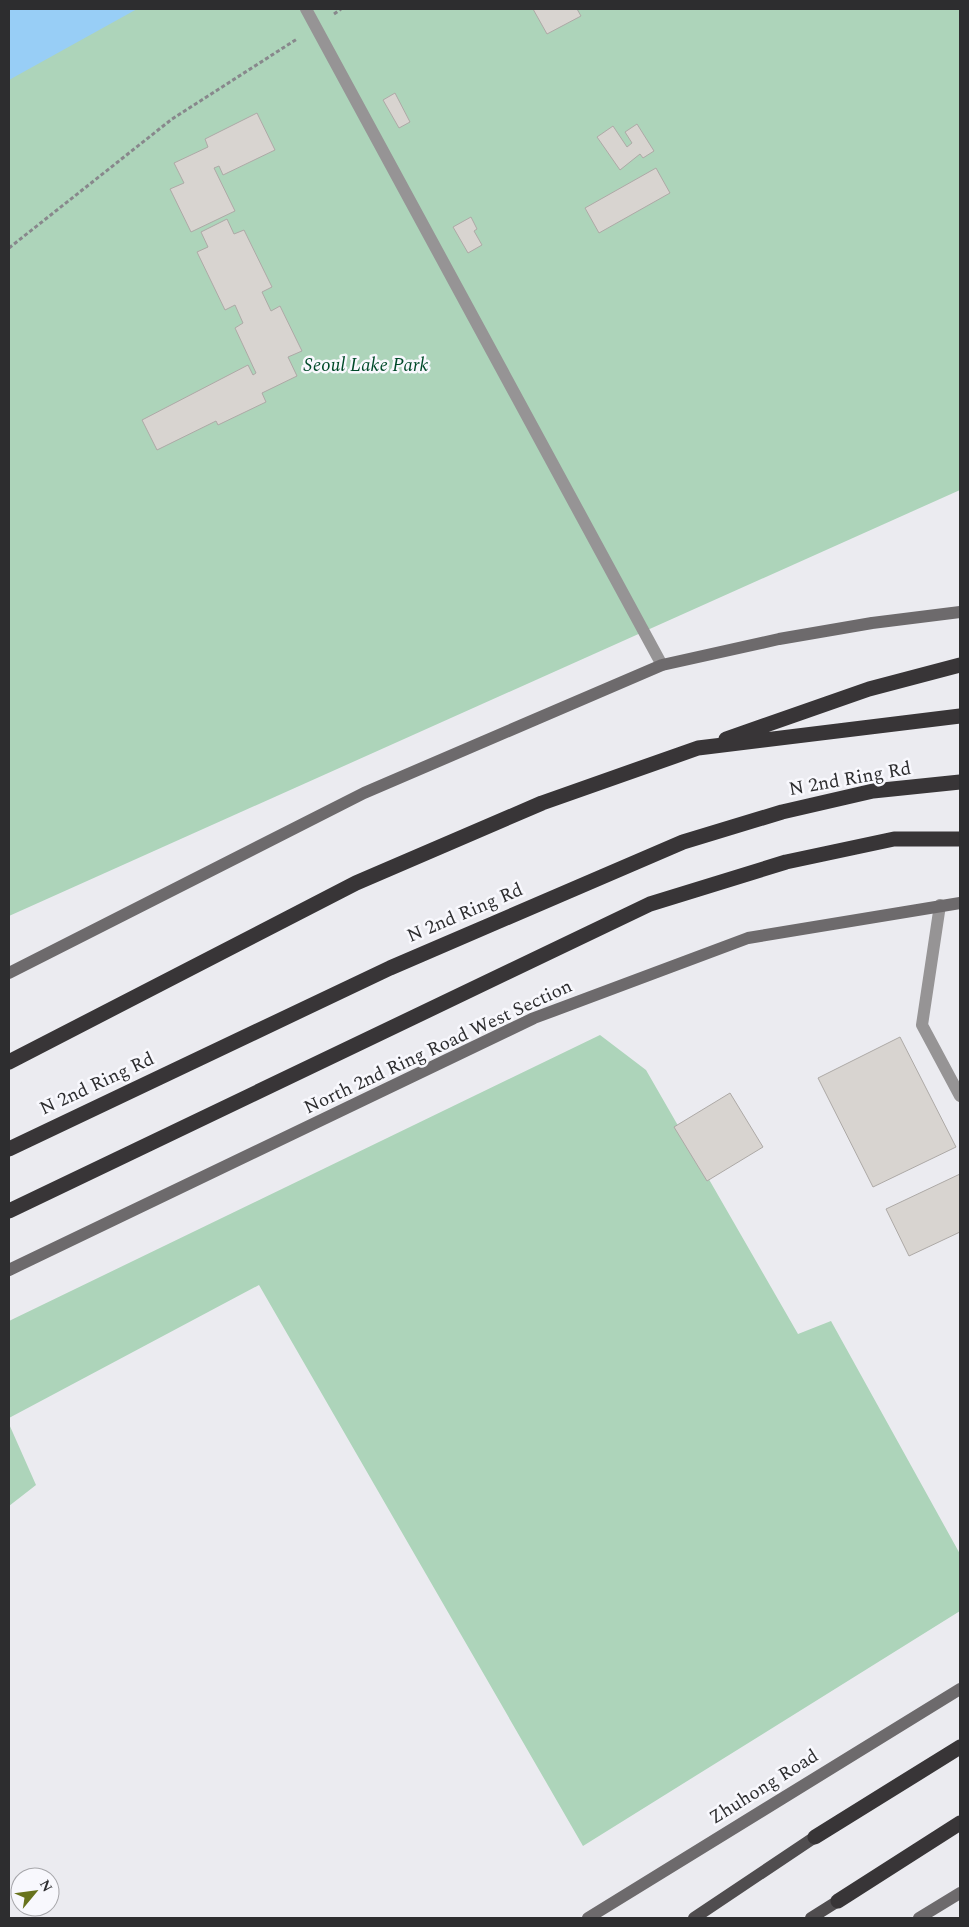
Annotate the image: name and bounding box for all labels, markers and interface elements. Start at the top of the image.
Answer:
park label: Seoul Lake Park [304,351,429,380]
street label: N 2nd Ring Rd [787,754,913,804]
street label: N 2nd Ring Rd [402,875,528,951]
street label: North 2nd Ring Road West Section [299,972,577,1122]
street label: N 2nd Ring Rd [35,1045,159,1123]
street label: Zhuhong Road [704,1742,824,1832]
north arrow [10,1867,60,1917]
text: N [34,1876,58,1896]

